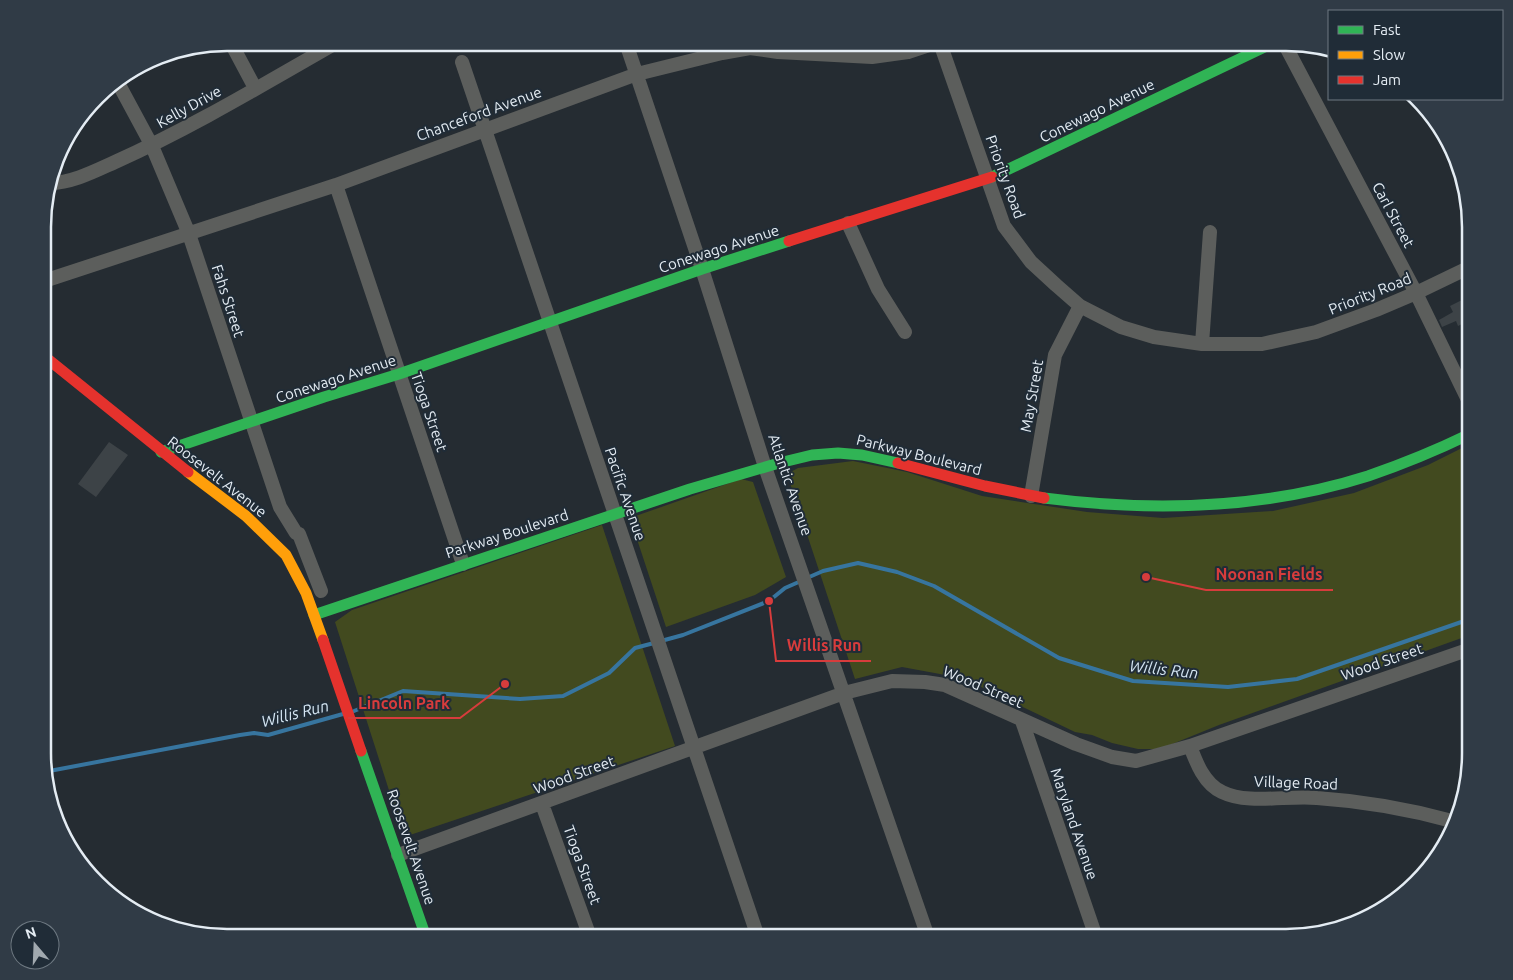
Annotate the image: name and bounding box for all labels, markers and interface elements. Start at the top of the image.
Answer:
legend [1328,10,1503,100]
text: Fast [1373,21,1401,38]
text: Slow [1373,46,1406,63]
text: Jam [1373,71,1401,88]
street label: Conewago Avenue [1037,75,1157,146]
street label: Kelly Drive [153,82,224,131]
street label: Chanceford Avenue [414,83,544,144]
street label: Priority Road [983,133,1028,221]
street label: Carl Street [1369,179,1418,251]
street label: Conewago Avenue [657,221,781,276]
street label: Fahs Street [209,262,248,339]
street label: Priority Road [1326,269,1414,318]
street label: Conewago Avenue [274,351,398,406]
street label: May Street [1017,358,1046,433]
street label: Tioga Street [408,370,451,454]
street label: Parkway Boulevard [855,431,983,478]
street label: Atlantic Avenue [765,432,816,538]
street label: Roosevelt Avenue [164,433,270,521]
street label: Pacific Avenue [602,445,649,543]
street label: Parkway Boulevard [443,506,571,561]
callout: Noonan Fields [1206,559,1333,590]
text: Noonan Fields [1215,565,1323,583]
callout: Willis Run [776,630,871,661]
text: Willis Run [787,636,861,654]
street label: Wood Street [1339,640,1425,683]
water label: Willis Run [1129,656,1199,682]
street label: Wood Street [941,662,1026,711]
callout: Lincoln Park [348,687,460,718]
text: Lincoln Park [358,694,450,712]
water label: Willis Run [259,696,331,730]
street label: Wood Street [531,752,617,797]
street label: Maryland Avenue [1047,766,1102,882]
street label: Village Road [1254,773,1338,792]
street label: Roosevelt Avenue [384,787,439,907]
street label: Tioga Street [560,823,605,907]
north arrow [10,920,60,970]
text: N [23,923,38,942]

